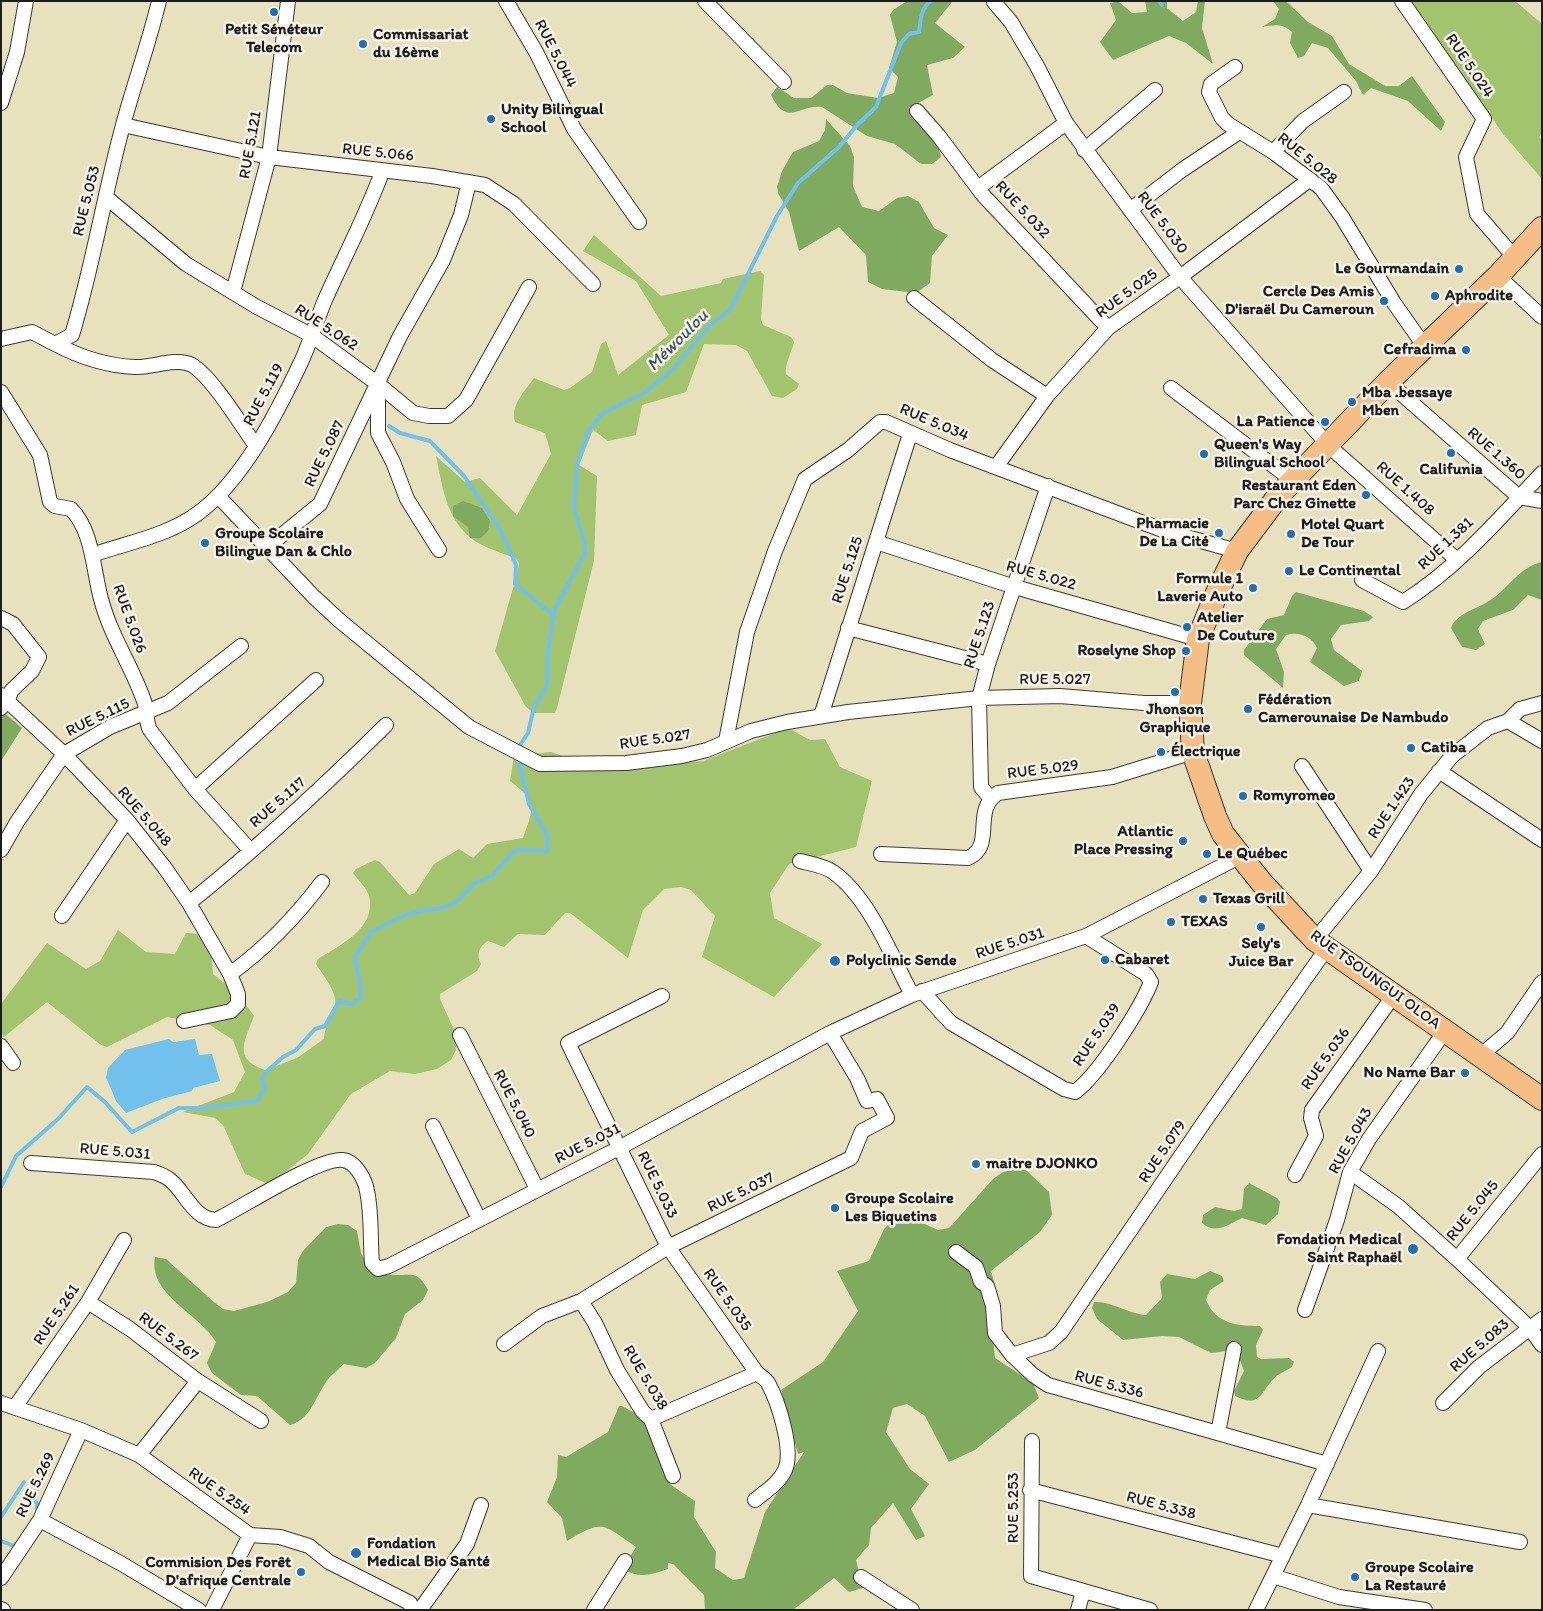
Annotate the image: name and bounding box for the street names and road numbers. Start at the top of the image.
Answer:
street label: RUE 5.044 [530,17,580,91]
street label: RUE 5.024 [1441,30,1497,102]
street label: RUE 5.121 [236,110,266,180]
street label: RUE 5.028 [1273,129,1341,189]
street label: RUE 5.066 [341,140,415,166]
street label: RUE 5.053 [69,164,105,238]
street label: RUE 5.032 [990,177,1054,243]
street label: RUE 5.030 [1132,188,1192,258]
street label: RUE 5.025 [1092,265,1162,323]
street label: RUE 5.062 [291,300,361,356]
street label: RUE 5.119 [239,360,289,430]
street label: RUE 5.034 [896,400,972,446]
street label: RUE 5.087 [301,418,349,490]
street label: RUE 1.360 [1463,423,1529,485]
street label: RUE 1.408 [1372,458,1438,520]
street label: RUE 1.381 [1414,513,1478,575]
street label: RUE 5.125 [828,534,868,606]
street label: RUE 5.022 [1004,557,1078,595]
street label: RUE 5.026 [108,582,150,656]
street label: RUE 5.123 [960,599,1000,671]
street label: RUE 5.027 [1019,670,1091,690]
street label: RUE 5.115 [63,694,133,742]
street label: RUE 5.027 [618,726,692,754]
street label: RUE 5.029 [1006,756,1080,784]
street label: RUE 5.117 [246,773,310,833]
street label: RUE 1.423 [1364,773,1420,843]
street label: RUE 5.048 [113,783,175,851]
street label: RUE 5.031 [973,924,1047,964]
street label: RUE TSOUNGUI OLOA [1306,926,1444,1034]
street label: RUE 5.039 [1069,1000,1125,1070]
street label: RUE 5.036 [1297,1024,1355,1094]
street label: RUE 5.040 [489,1066,539,1142]
street label: RUE 5.043 [1325,1104,1377,1178]
street label: RUE 5.079 [1135,1117,1191,1187]
street label: RUE 5.031 [552,1119,624,1169]
street label: RUE 5.031 [79,1139,151,1165]
street label: RUE 5.033 [632,1148,682,1222]
street label: RUE 5.037 [705,1169,777,1217]
street label: RUE 5.045 [1443,1177,1503,1245]
street label: RUE 5.035 [698,1265,756,1335]
street label: RUE 5.261 [30,1281,84,1349]
street label: RUE 5.267 [134,1308,202,1366]
street label: RUE 5.083 [1446,1315,1514,1377]
street label: RUE 5.038 [618,1342,672,1414]
street label: RUE 5.336 [1072,1367,1146,1403]
street label: RUE 5.269 [12,1449,60,1521]
street label: RUE 5.254 [184,1464,254,1520]
street label: RUE 5.253 [1004,1473,1024,1543]
street label: RUE 5.338 [1124,1487,1198,1525]

